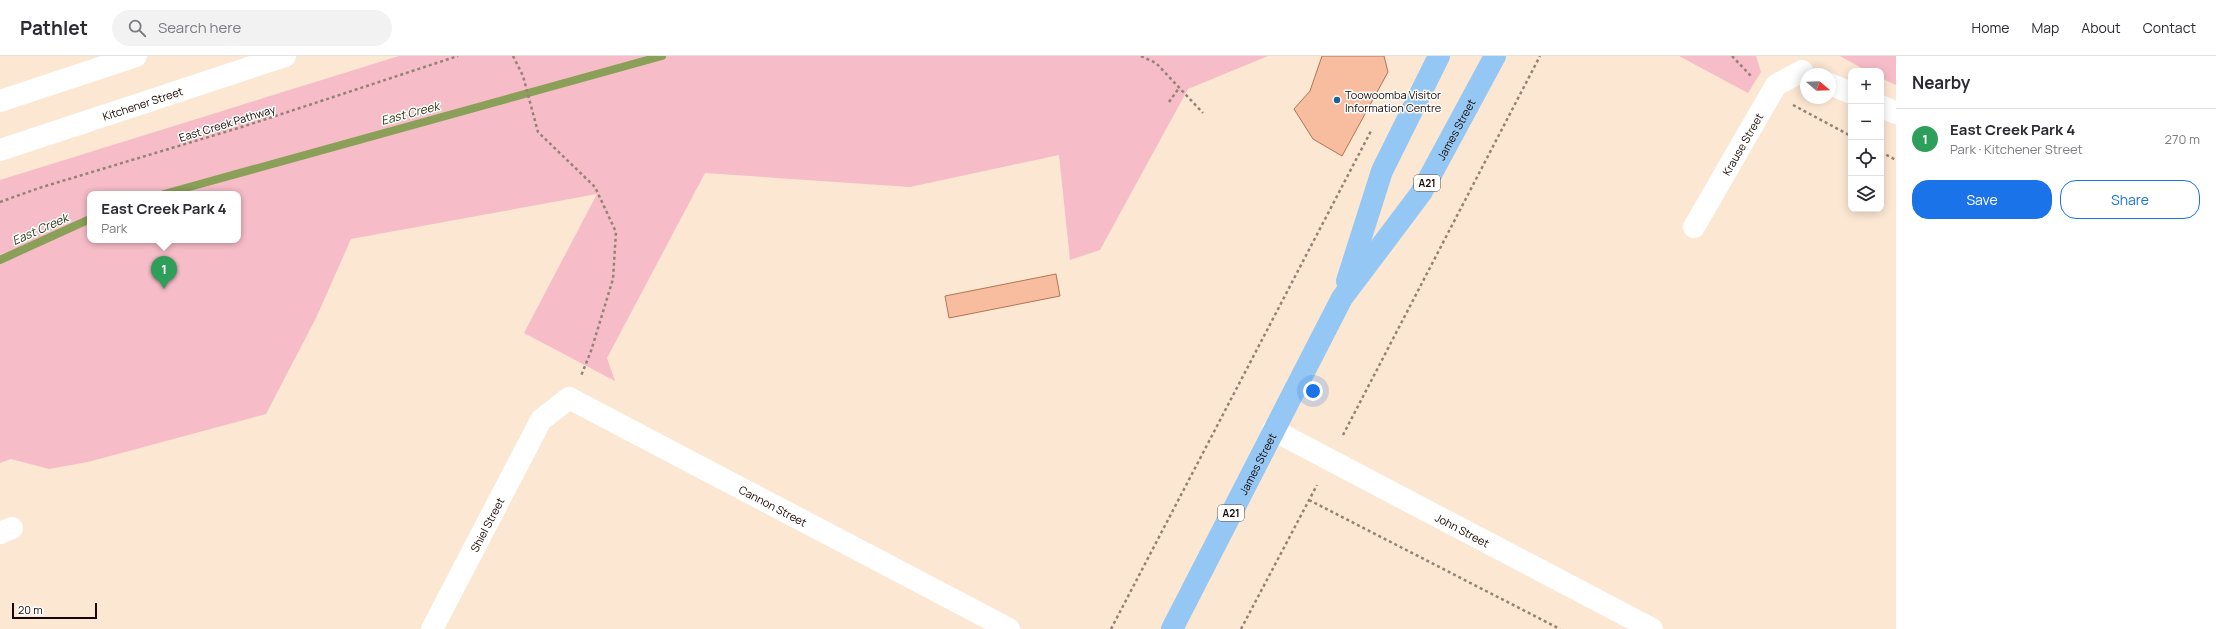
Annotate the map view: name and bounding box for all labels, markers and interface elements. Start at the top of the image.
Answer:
search box [112,10,392,46]
text: Pathlet [20,15,88,41]
icon: search [126,17,148,39]
text: Search here [158,17,241,38]
text: Home [1972,18,2009,37]
text: Map [2031,18,2059,37]
text: About [2081,18,2121,37]
text: Contact [2143,18,2196,37]
north arrow [1800,68,1836,104]
map controls [1848,68,1884,212]
button: + [1848,68,1884,104]
text: Nearby [1912,71,1970,94]
street label: Kitchener Street [100,83,185,123]
place label: Toowoomba Visitor Information Centre [1345,87,1442,115]
marker: Toowoomba Visitor Information Centre [1332,95,1342,105]
street label: James Street [1433,96,1478,162]
water label: East Creek [379,97,443,129]
street label: East Creek Pathway [177,101,277,145]
button: − [1848,104,1884,140]
street label: Krause Street [1718,110,1766,178]
text: East Creek Park 4 [1950,119,2075,140]
text: 1 [1922,130,1928,148]
text: 270 m [2165,130,2200,148]
button: locate [1848,140,1884,176]
text: Park · Kitchener Street [1950,140,2083,158]
road number: A21 [1414,175,1440,191]
button: layers [1848,176,1884,212]
button: Save [1912,180,2052,219]
button: Share [2060,180,2200,219]
popup [87,191,241,243]
text: East Creek Park 4 [101,198,227,219]
water label: East Creek [9,208,73,249]
text: Park [101,219,127,237]
pin: 1 [151,256,177,289]
your location [1303,381,1323,401]
street label: James Street [1235,430,1279,497]
street label: Cannon Street [737,481,810,529]
street label: Shiel Street [466,495,507,554]
road number: A21 [1218,505,1244,521]
street label: John Street [1433,509,1492,550]
scale bar [12,601,97,620]
text: 20 m [18,602,43,617]

